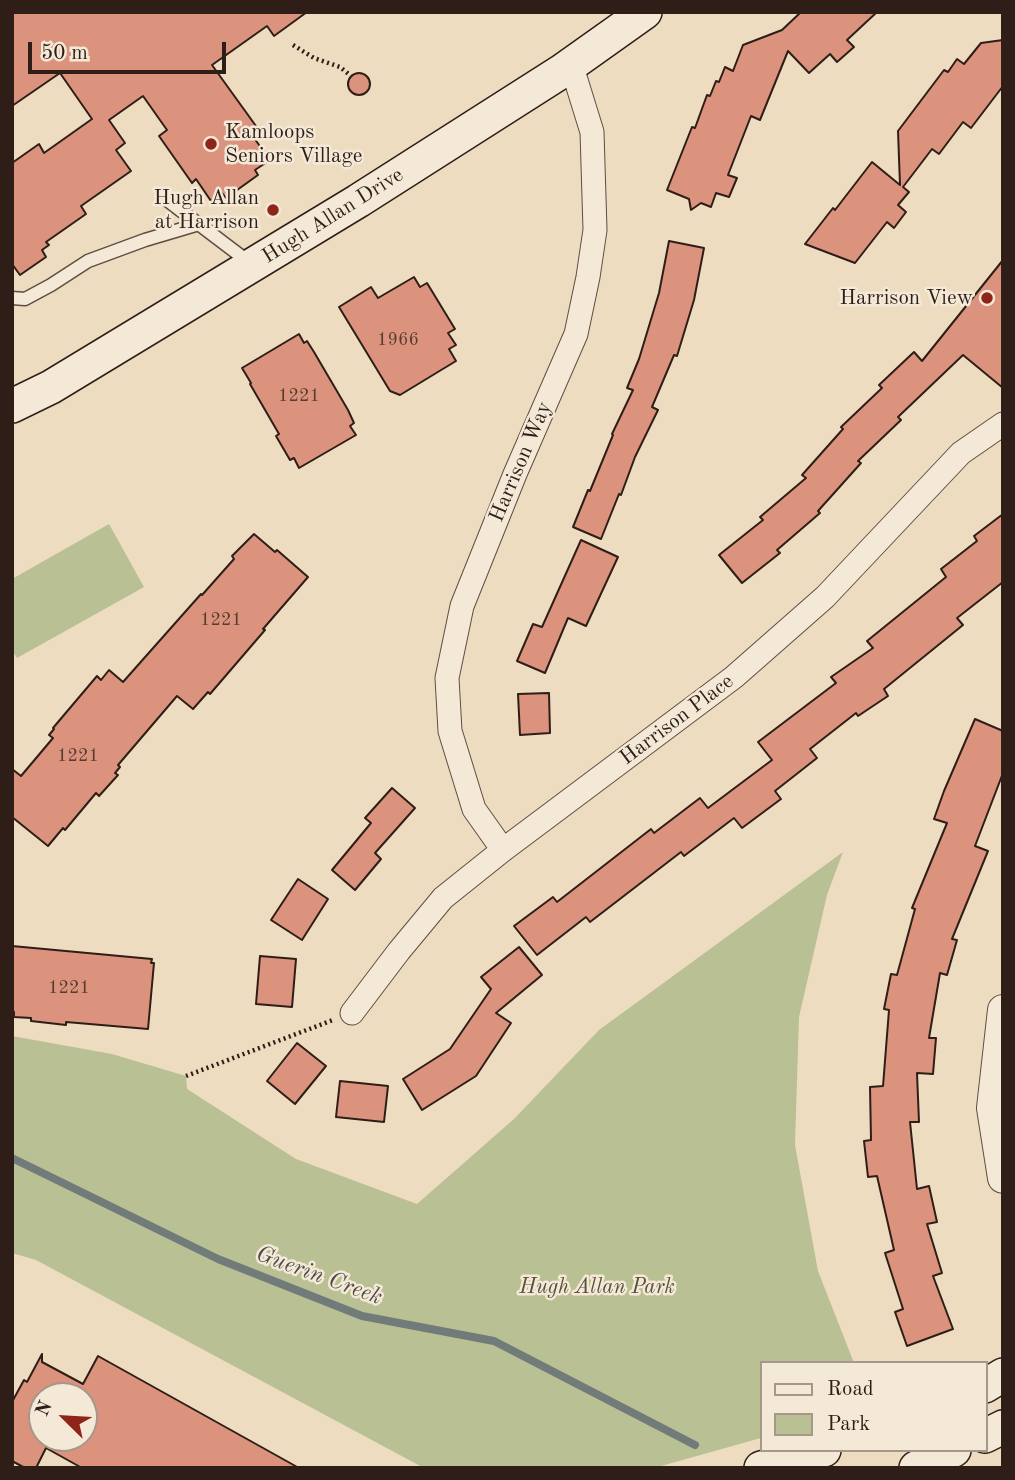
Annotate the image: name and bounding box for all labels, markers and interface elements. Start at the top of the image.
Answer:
scale bar [32,28,229,72]
text: 50 m [41,43,88,64]
place label: Kamloops Seniors Village [225,119,362,169]
marker: Kamloops Seniors Village [203,136,219,152]
street label: Hugh Allan Drive [258,162,408,270]
place label: Hugh Allan at Harrison [153,185,259,235]
marker: Hugh Allan at Harrison [265,202,281,218]
place label: Harrison View [840,285,973,311]
marker: Harrison View [979,290,995,306]
house number: 1966 [377,329,419,351]
house number: 1221 [278,385,320,407]
street label: Harrison Way [484,398,558,526]
house number: 1221 [200,609,242,631]
street label: Harrison Place [615,669,739,771]
house number: 1221 [57,745,99,767]
house number: 1221 [48,977,90,999]
water label: Guerin Creek [252,1240,386,1312]
park label: Hugh Allan Park [519,1274,675,1300]
legend [760,1361,987,1452]
text: Road [827,1379,874,1400]
north arrow [28,1382,98,1452]
text: N [34,1399,57,1420]
text: Park [827,1414,870,1435]

